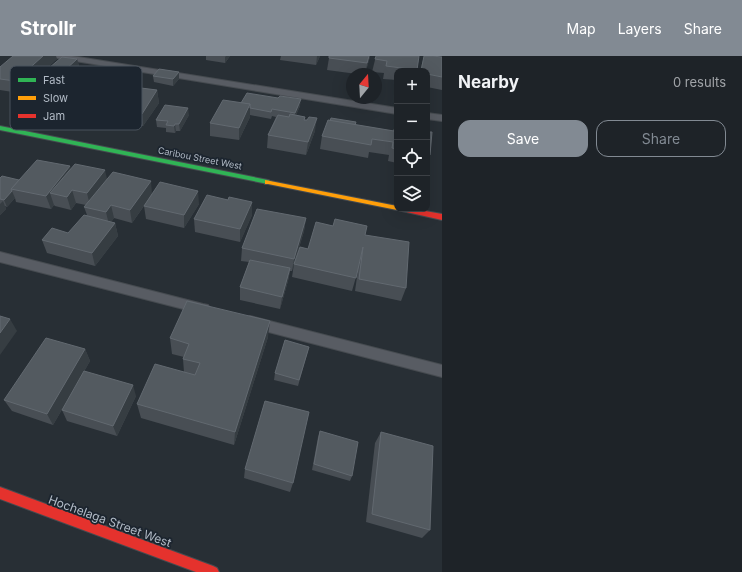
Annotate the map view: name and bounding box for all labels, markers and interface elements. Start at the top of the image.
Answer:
text: Strollr [20,17,76,40]
text: Map [567,20,596,37]
text: Layers [618,20,662,37]
text: Share [684,20,722,37]
legend [10,66,142,130]
north arrow [346,68,382,104]
map controls [394,68,430,212]
button: + [394,68,430,104]
text: Nearby [458,72,519,92]
text: Fast [43,73,65,87]
text: 0 results [673,74,726,90]
text: Slow [43,91,68,105]
button: − [394,104,430,140]
text: Jam [43,109,65,123]
button: Save [458,120,588,157]
button: Share [596,120,726,157]
button: locate [394,140,430,176]
street label: Caribou Street West [157,144,243,172]
button: layers [394,176,430,212]
street label: Hochelaga Street West [46,492,174,550]

